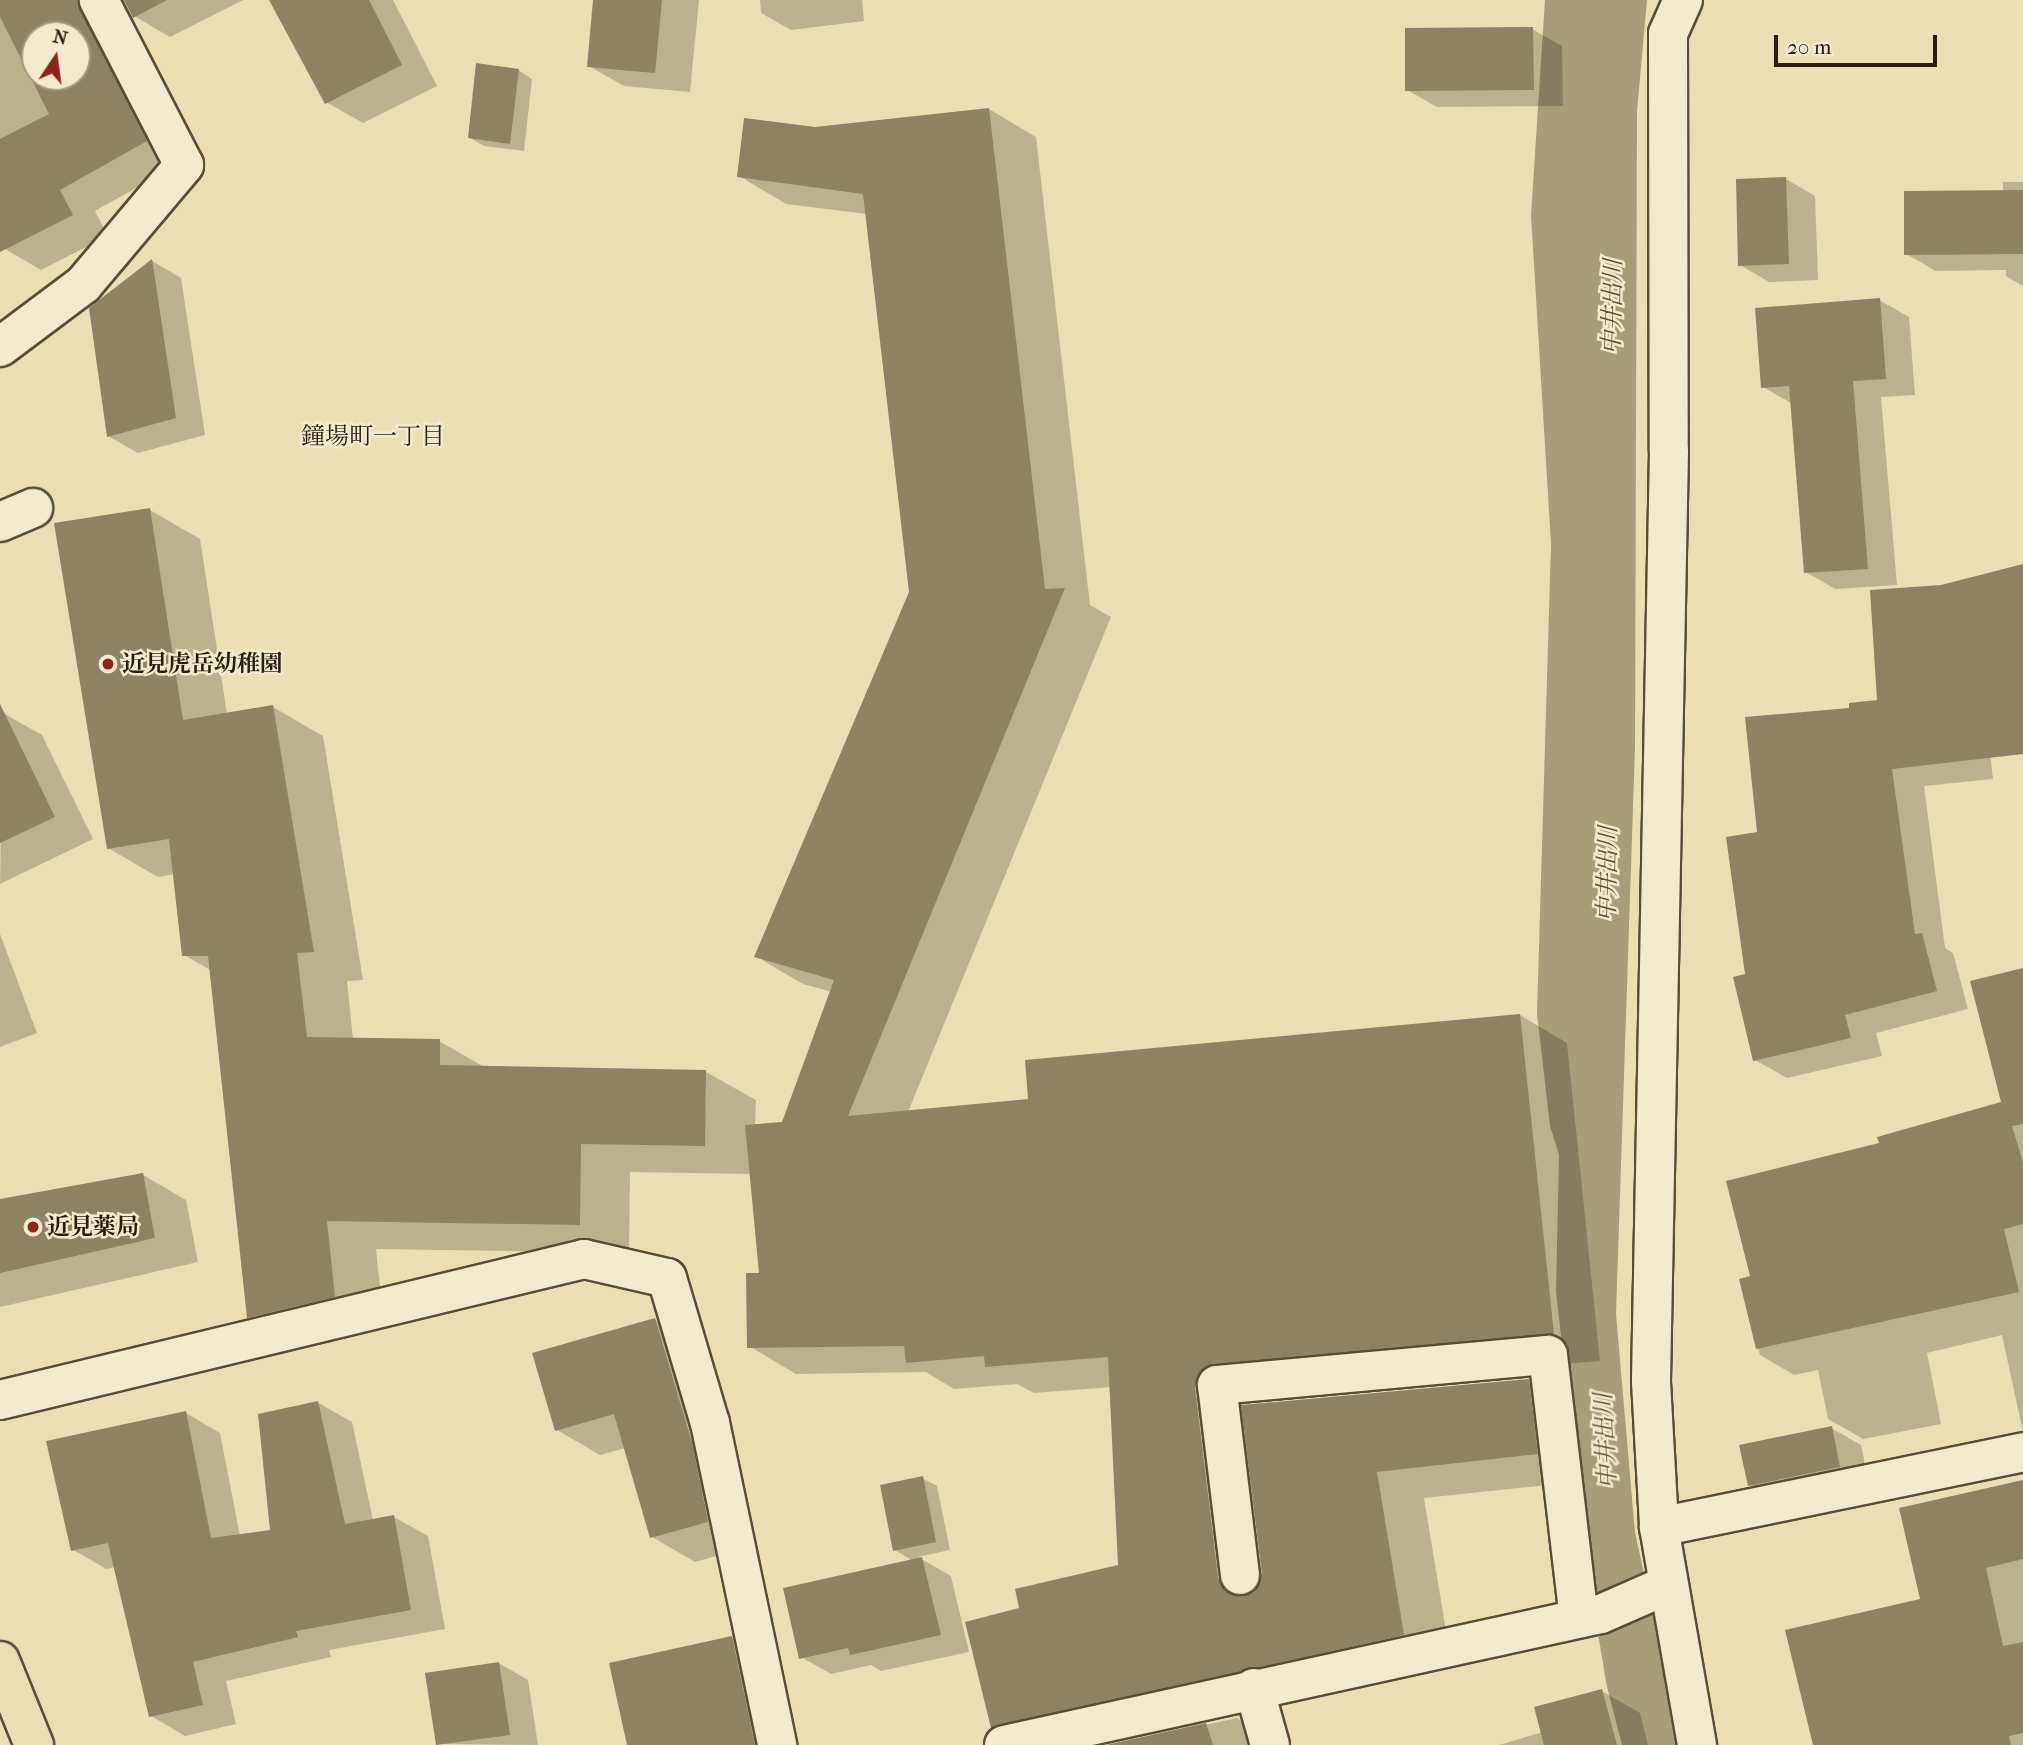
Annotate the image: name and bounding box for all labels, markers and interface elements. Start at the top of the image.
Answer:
north arrow [21,21,91,91]
scale bar [1778,21,1941,65]
text: N [51,25,70,50]
text: 20 m [1787,35,1831,59]
water label: 中井出川 [1598,259,1628,355]
district label: 鐘場町一丁目 [301,423,445,451]
place label: 近見虎岳幼稚園 [122,650,283,678]
marker: 近見虎岳幼稚園 [100,656,116,672]
water label: 中井出川 [1593,826,1623,922]
place label: 近見薬局 [47,1213,139,1241]
marker: 近見薬局 [25,1219,41,1235]
water label: 中井出川 [1589,1392,1623,1490]

